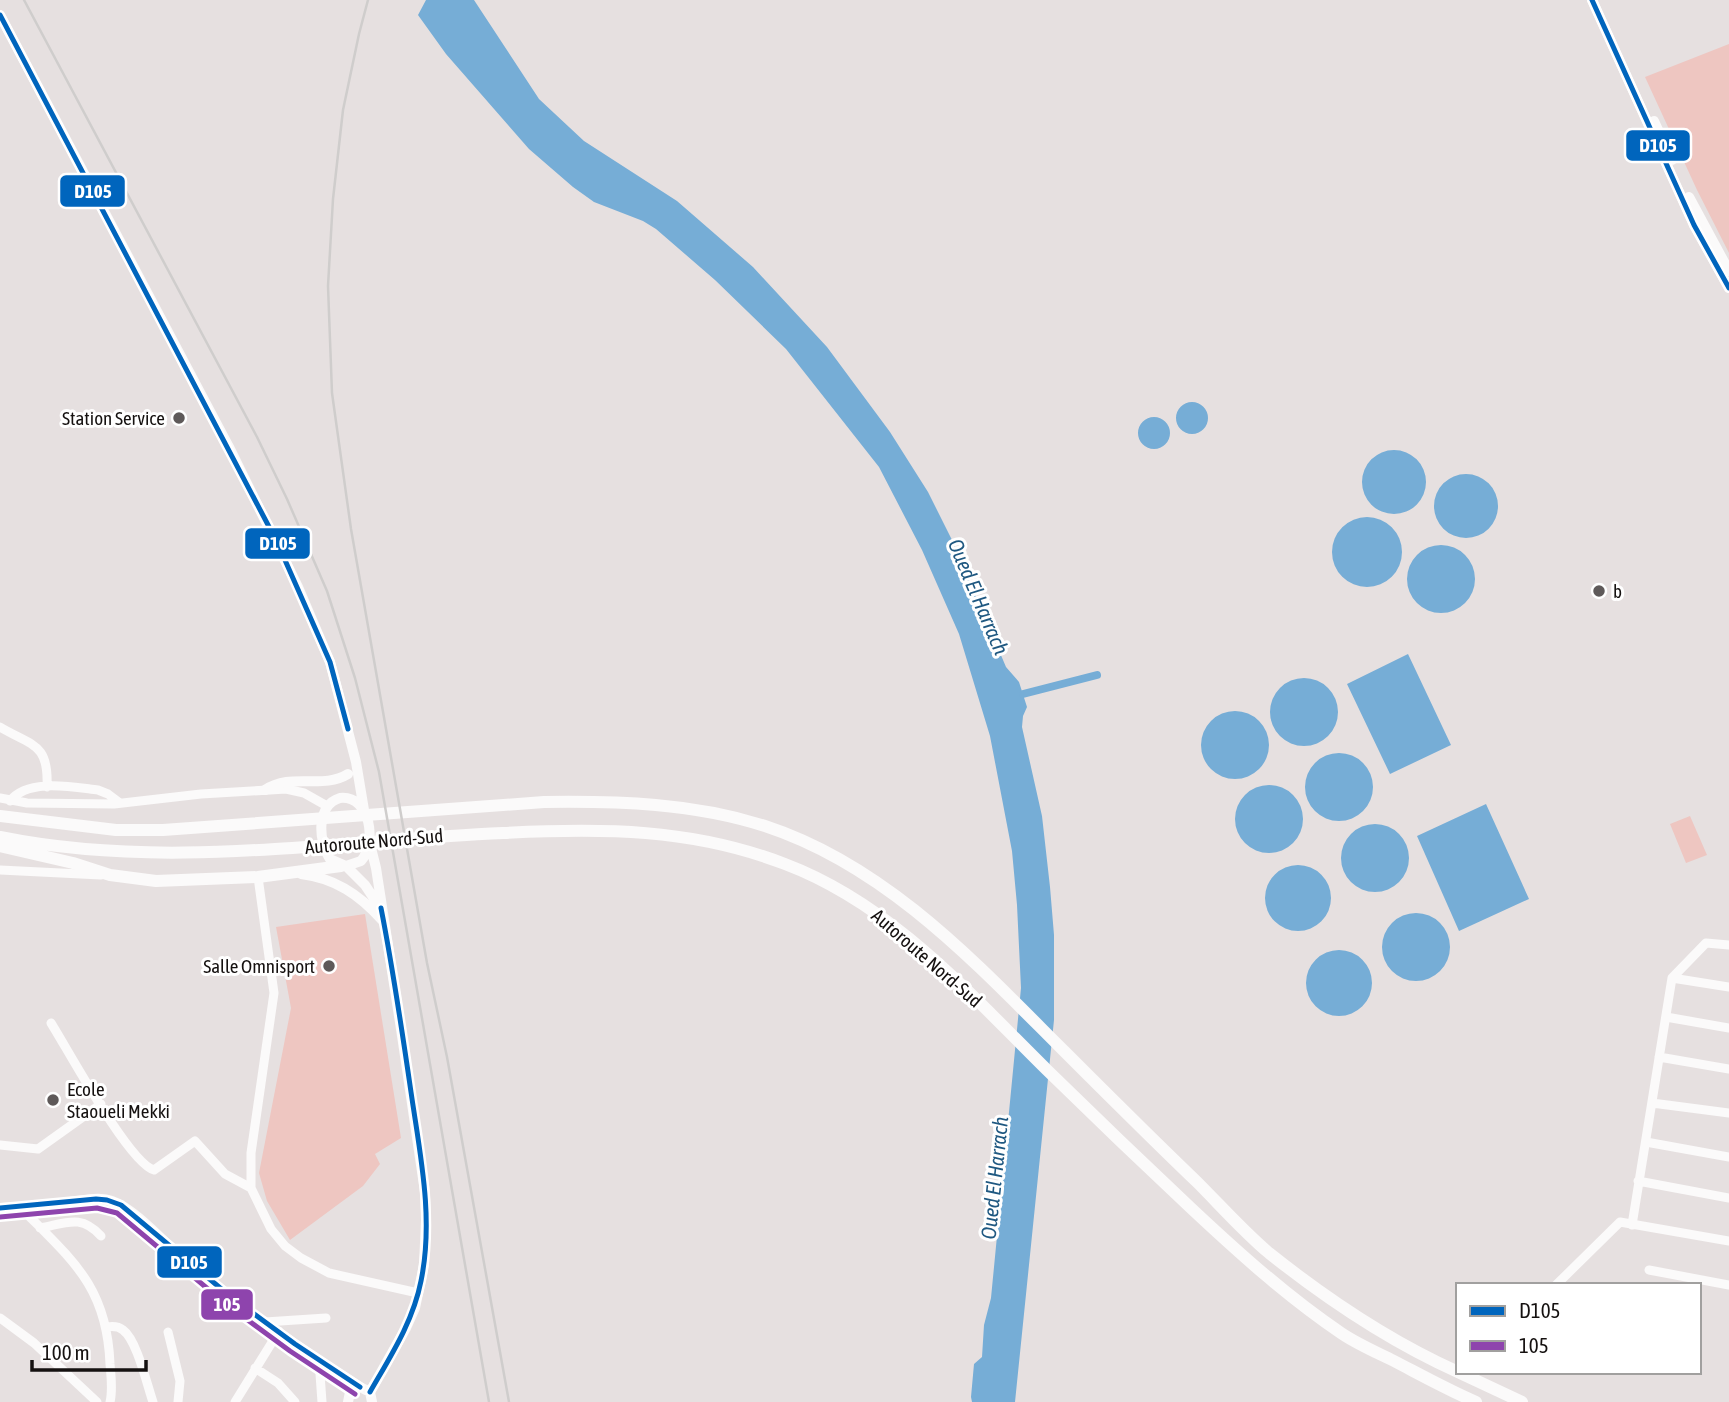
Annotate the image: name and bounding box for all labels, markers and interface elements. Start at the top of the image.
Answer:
line badge: D105 [1625,129,1691,162]
text: D105 [1639,134,1677,156]
line badge: D105 [59,174,126,208]
text: D105 [74,180,112,202]
place label: Station Service [62,407,165,429]
marker: Station Service [171,410,187,426]
line badge: D105 [244,527,311,560]
text: D105 [259,532,297,554]
water label: Oued El Harrach [944,535,1014,658]
place label: b [1613,580,1622,602]
marker: b [1591,583,1607,599]
street label: Autoroute Nord-Sud [304,824,444,858]
street label: Autoroute Nord-Sud [867,904,987,1012]
place label: Salle Omnisport [203,955,315,977]
marker: Salle Omnisport [321,958,337,974]
place label: Ecole Staoueli Mekki [67,1078,170,1122]
marker: Ecole Staoueli Mekki [45,1092,61,1108]
water label: Oued El Harrach [976,1115,1012,1240]
line badge: D105 [156,1245,223,1279]
text: D105 [170,1251,208,1273]
legend [1456,1283,1701,1374]
line badge: 105 [200,1288,254,1321]
text: 105 [214,1293,240,1315]
text: D105 [1519,1298,1560,1322]
scale bar [32,1328,145,1372]
text: 105 [1519,1333,1549,1357]
text: 100 m [42,1340,90,1364]

